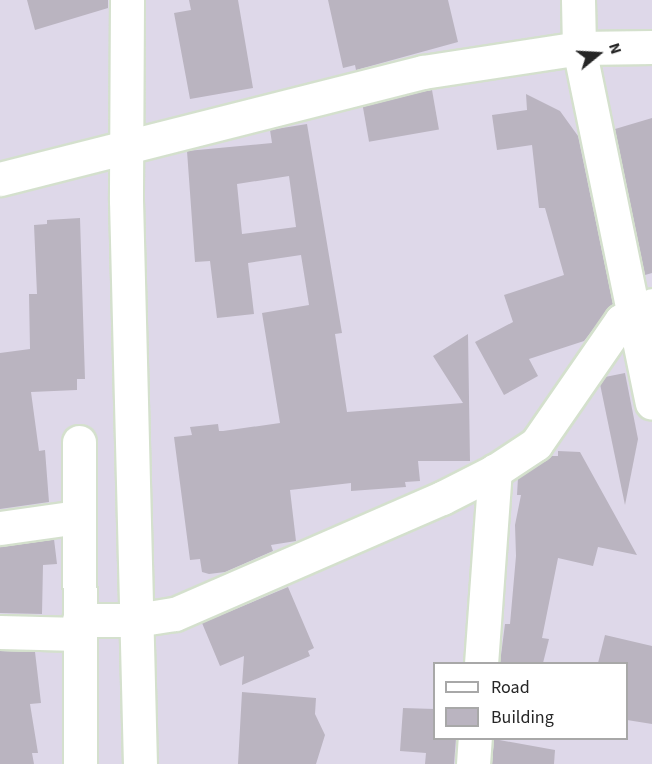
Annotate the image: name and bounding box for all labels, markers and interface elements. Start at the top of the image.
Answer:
north arrow [568,24,628,84]
text: N [603,40,627,57]
legend [433,662,628,740]
text: Road [491,675,530,700]
text: Building [491,705,554,730]

